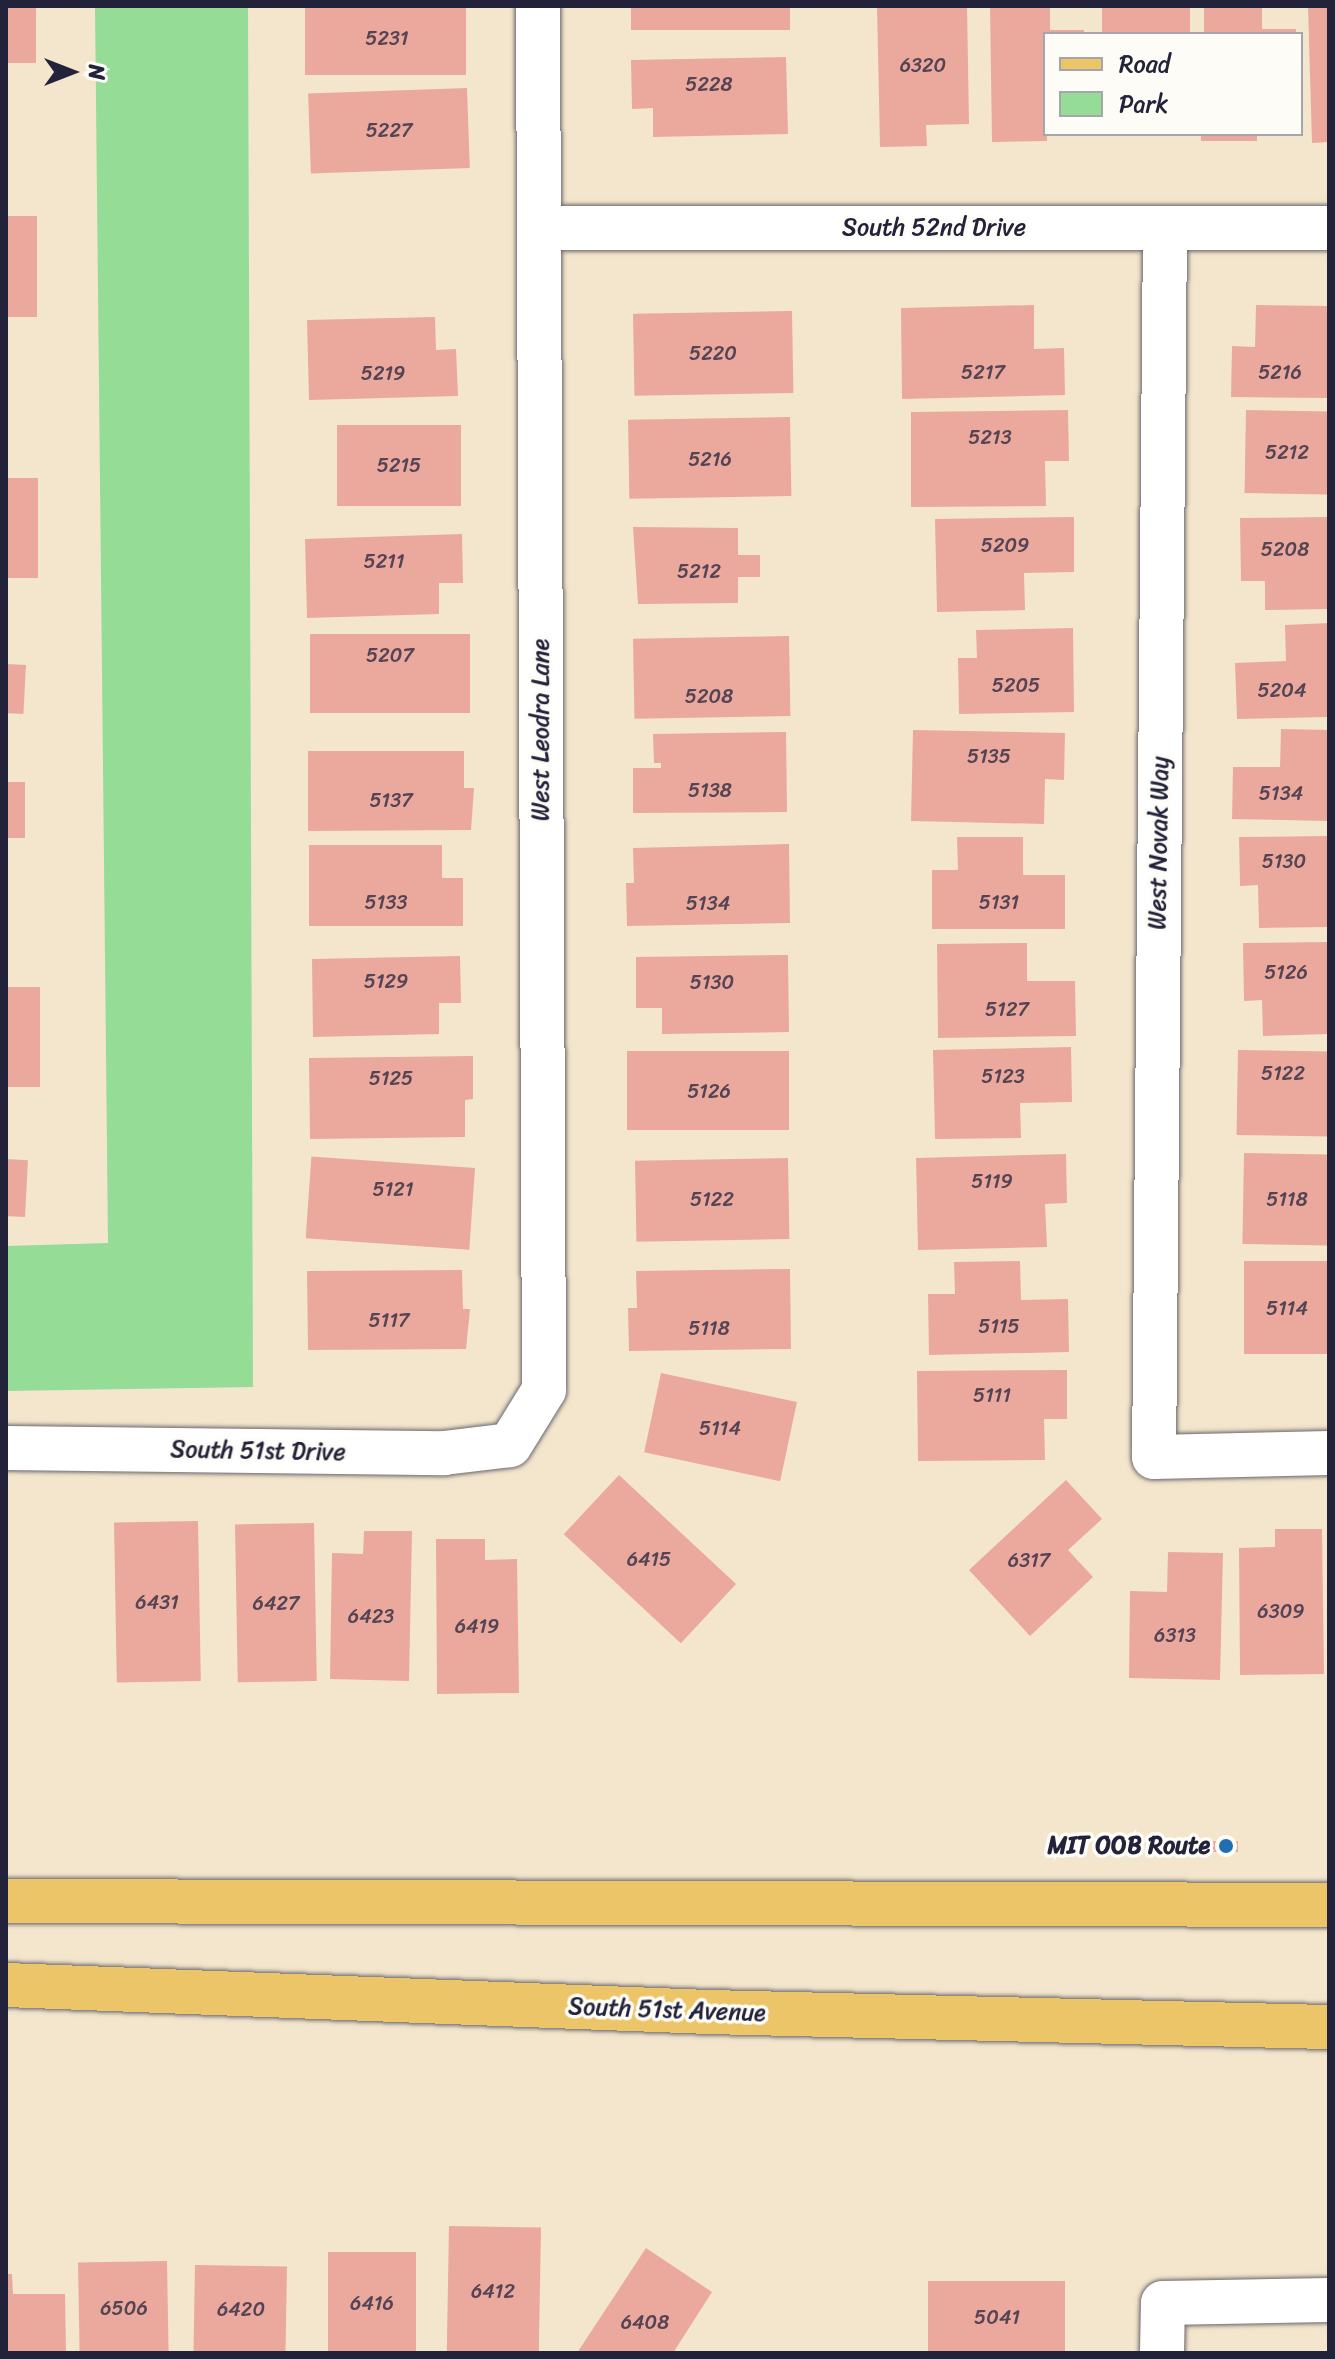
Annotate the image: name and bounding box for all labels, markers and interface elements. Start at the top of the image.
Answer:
house number: 5231 [365,26,409,50]
north arrow [32,32,112,112]
legend [1043,32,1303,136]
text: Road [1119,43,1170,85]
house number: 6320 [900,53,946,77]
text: N [77,64,116,80]
house number: 5228 [685,72,733,96]
text: Park [1119,83,1168,125]
house number: 5227 [366,118,412,142]
street label: South 52nd Drive [842,214,1026,242]
house number: 5220 [689,341,737,365]
house number: 5217 [961,360,1005,384]
house number: 5216 [1258,360,1302,384]
house number: 5219 [361,361,405,385]
house number: 5213 [968,425,1012,449]
house number: 5212 [1265,440,1309,464]
house number: 5216 [688,447,732,471]
house number: 5215 [377,453,421,477]
house number: 5209 [981,533,1029,557]
house number: 5208 [1261,537,1309,561]
house number: 5211 [364,549,404,573]
house number: 5212 [677,559,721,583]
street label: West Leodra Lane [527,638,555,822]
house number: 5207 [366,643,414,667]
house number: 5205 [992,673,1040,697]
house number: 5204 [1258,678,1306,702]
house number: 5208 [685,684,733,708]
house number: 5135 [967,744,1011,768]
street label: West Novak Way [1143,756,1175,930]
house number: 5138 [688,778,732,802]
house number: 5134 [1259,781,1303,805]
house number: 5137 [369,788,413,812]
house number: 5130 [1262,849,1306,873]
house number: 5133 [365,890,407,914]
house number: 5131 [979,890,1019,914]
house number: 5134 [686,891,730,915]
house number: 5126 [1264,960,1308,984]
house number: 5129 [364,969,408,993]
house number: 5130 [690,970,734,994]
house number: 5127 [985,997,1029,1021]
house number: 5122 [1261,1061,1305,1085]
house number: 5123 [981,1064,1025,1088]
house number: 5125 [369,1066,413,1090]
house number: 5126 [687,1079,731,1103]
house number: 5119 [971,1169,1013,1193]
house number: 5121 [373,1177,413,1201]
house number: 5122 [690,1187,734,1211]
house number: 5118 [1266,1187,1308,1211]
house number: 5114 [1266,1296,1308,1320]
house number: 5117 [369,1308,409,1332]
house number: 5115 [978,1314,1020,1338]
house number: 5118 [688,1316,730,1340]
house number: 5111 [973,1383,1011,1407]
house number: 5114 [699,1416,741,1440]
street label: South 51st Drive [170,1435,346,1467]
house number: 6415 [627,1547,671,1571]
house number: 6317 [1008,1548,1050,1572]
house number: 6431 [135,1590,179,1614]
house number: 6427 [253,1591,299,1615]
house number: 6309 [1257,1599,1305,1623]
house number: 6423 [348,1604,394,1628]
house number: 6419 [455,1614,499,1638]
house number: 6313 [1154,1623,1196,1647]
place label: MIT OOB Route [1048,1832,1210,1860]
marker: MIT OOB Route [1217,1837,1235,1855]
street label: South 51st Avenue [567,1992,767,2028]
house number: 6412 [471,2279,515,2303]
house number: 6416 [350,2291,394,2315]
house number: 6506 [100,2296,148,2320]
house number: 6420 [217,2297,265,2321]
house number: 5041 [974,2305,1020,2329]
house number: 6408 [621,2310,669,2334]

